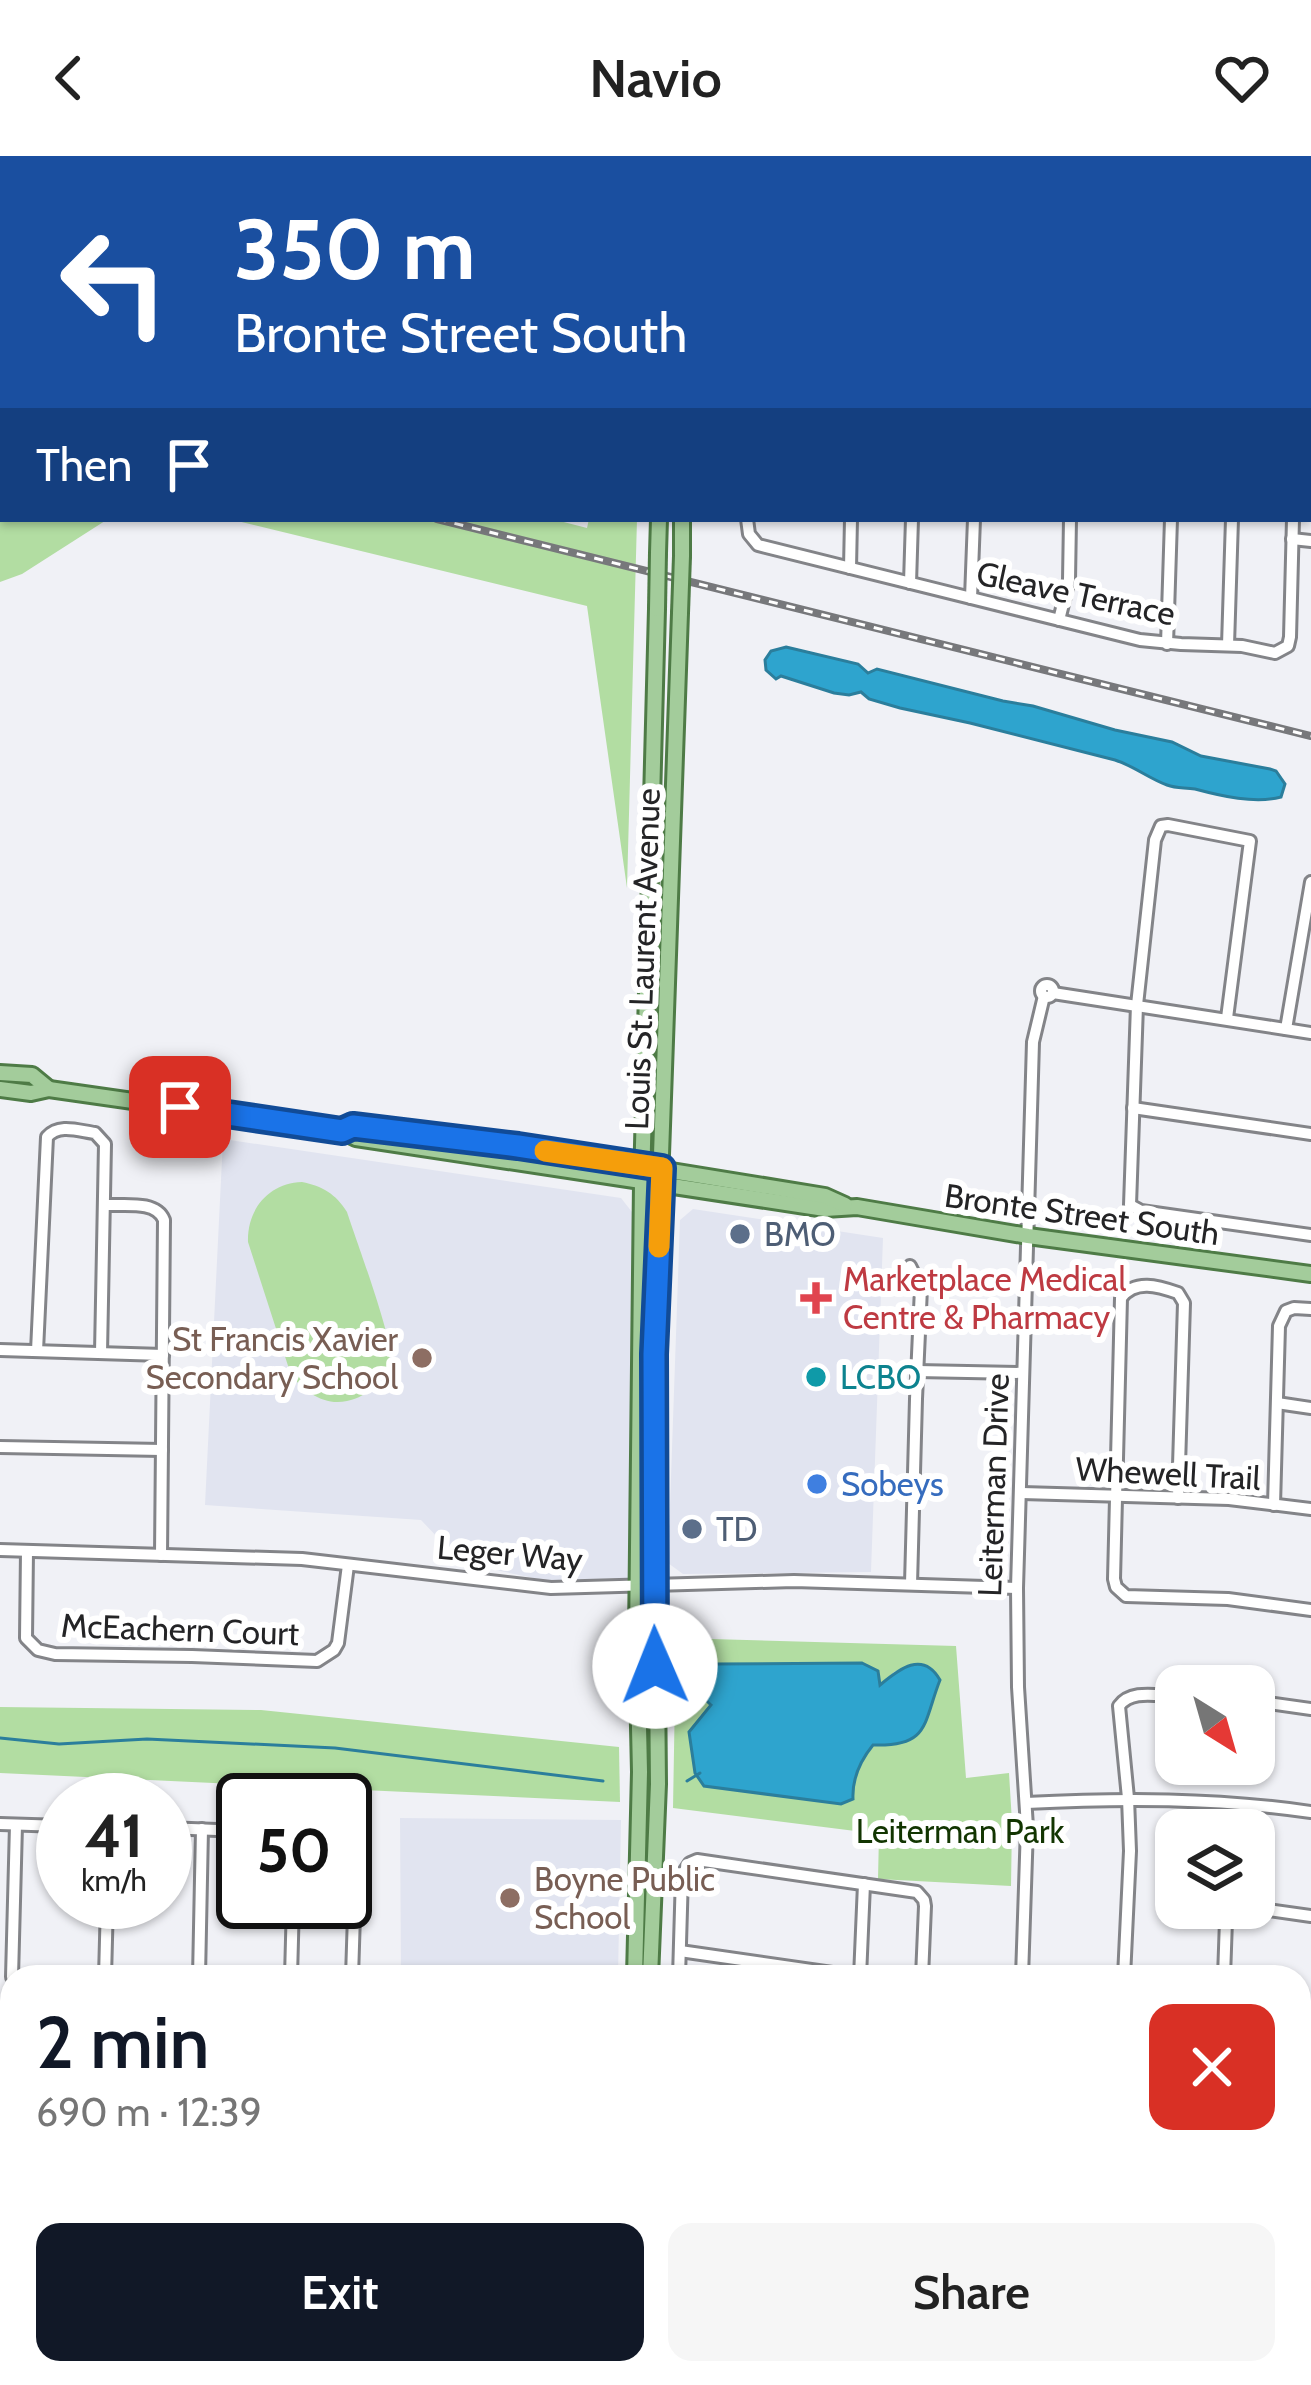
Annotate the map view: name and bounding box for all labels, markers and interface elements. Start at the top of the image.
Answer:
icon: back [36,45,102,111]
text: Navio [589,45,722,111]
icon: heart [1209,45,1275,111]
text: 350 m [234,198,476,300]
icon: left [36,204,192,360]
text: Bronte Street South [234,300,687,366]
icon: arrive [156,432,222,498]
text: Then [36,438,132,492]
street label: Gleave Terrace [973,552,1179,634]
street label: Louis St. Laurent Avenue [616,787,668,1131]
pin [129,1056,231,1158]
icon: arrive [147,1074,213,1140]
street label: Bronte Street South [942,1175,1222,1253]
place label: BMO [764,1214,836,1254]
marker: BMO [727,1221,753,1247]
place label: Marketplace Medical Centre & Pharmacy [843,1259,1126,1337]
marker: Marketplace Medical Centre & Pharmacy [800,1282,832,1314]
place label: St Francis Xavier Secondary School [146,1319,399,1397]
marker: St Francis Xavier Secondary School [409,1345,435,1371]
place label: LCBO [840,1357,921,1397]
marker: LCBO [803,1364,829,1390]
street label: Leiterman Drive [969,1373,1017,1597]
street label: Whewell Trail [1074,1448,1262,1498]
place label: Sobeys [841,1464,944,1504]
marker: Sobeys [804,1471,830,1497]
place label: TD [716,1509,758,1549]
marker: TD [679,1516,705,1542]
street label: Leger Way [436,1527,585,1579]
position arrow [592,1603,718,1729]
street label: McEachern Court [60,1605,300,1653]
north arrow [1155,1665,1275,1785]
map controls [1155,1665,1275,1929]
speed limit sign: 50 [216,1773,372,1929]
text: 41 [85,1799,143,1872]
button: layers [1155,1809,1275,1929]
park label: Leiterman Park [856,1811,1064,1851]
place label: Boyne Public School [534,1859,715,1937]
text: km/h [81,1862,147,1899]
marker: Boyne Public School [497,1885,523,1911]
text: 2 min [36,1999,209,2086]
button: close [1149,2004,1275,2130]
text: 690 m · 12:39 [36,2088,262,2136]
button: Exit [36,2223,644,2361]
button: Share [668,2223,1275,2361]

